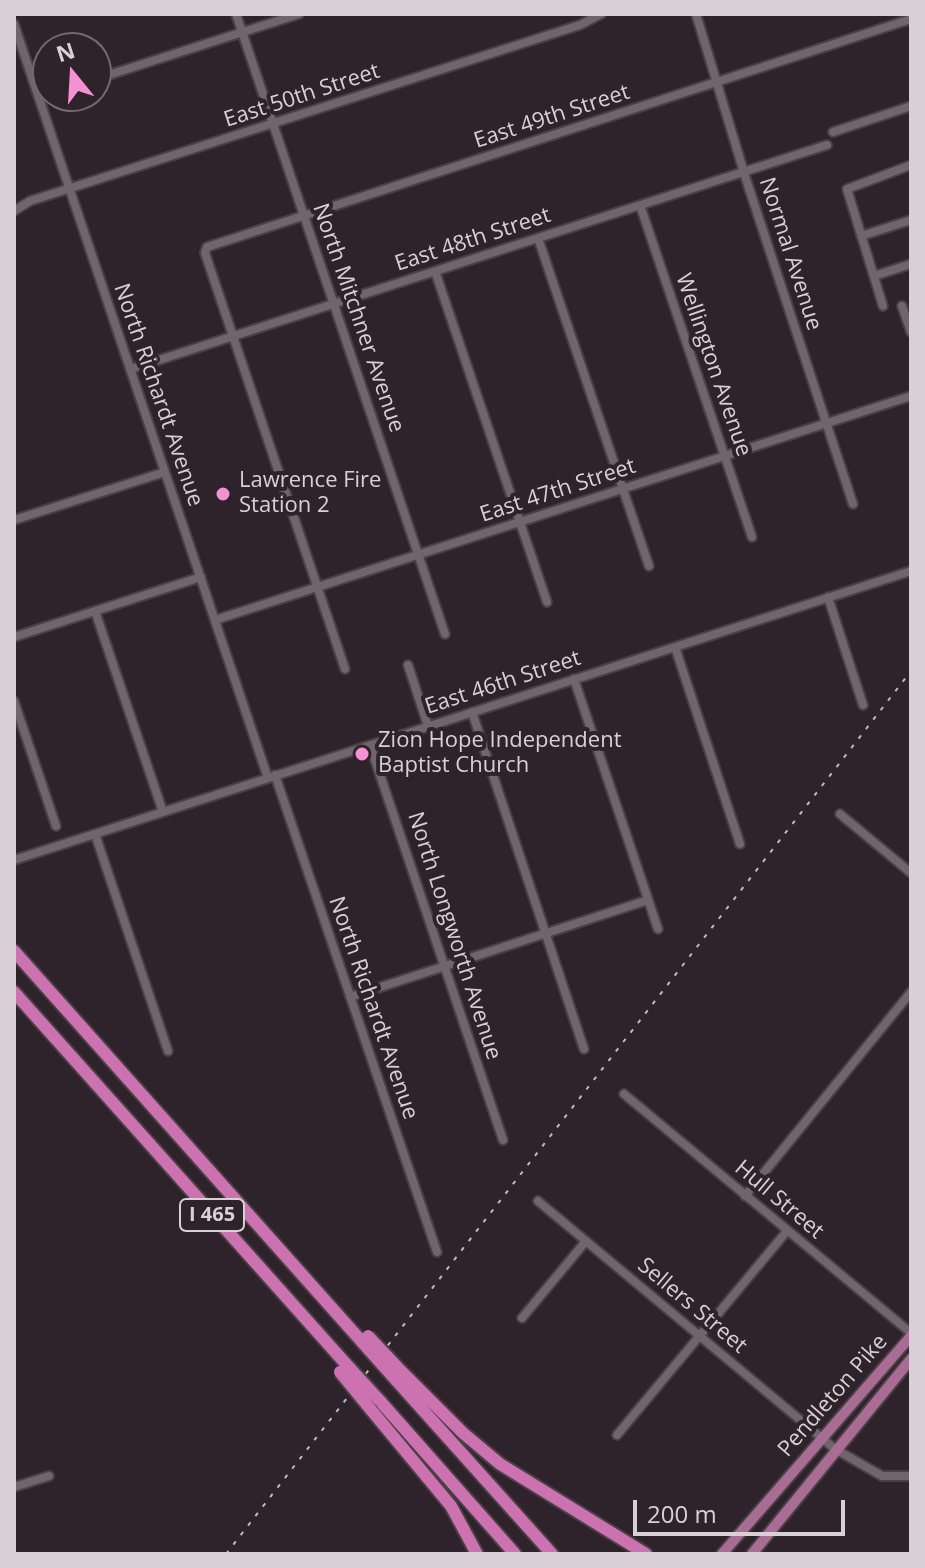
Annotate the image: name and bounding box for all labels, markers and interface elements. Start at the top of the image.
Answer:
north arrow [32,32,112,112]
text: N [52,34,78,68]
street label: East 50th Street [221,58,383,134]
street label: East 49th Street [471,79,633,155]
street label: Normal Avenue [753,174,827,334]
street label: North Mitchner Avenue [306,200,410,436]
street label: East 48th Street [392,202,554,278]
street label: Wellington Avenue [669,270,757,460]
street label: North Richardt Avenue [107,280,209,510]
street label: East 47th Street [477,453,639,529]
place label: Lawrence Fire Station 2 [239,468,381,520]
marker: Lawrence Fire Station 2 [214,485,232,503]
street label: East 46th Street [422,645,584,721]
place label: Zion Hope Independent Baptist Church [378,728,621,780]
marker: Zion Hope Independent Baptist Church [353,745,371,763]
street label: North Longworth Avenue [401,809,507,1063]
street label: North Richardt Avenue [322,893,424,1123]
street label: Hull Street [729,1155,829,1245]
road number: I 465 [180,1199,244,1231]
street label: Sellers Street [632,1253,752,1359]
street label: Pendleton Pike [773,1329,893,1463]
scale bar [637,1484,849,1534]
text: 200 m [647,1497,717,1530]

